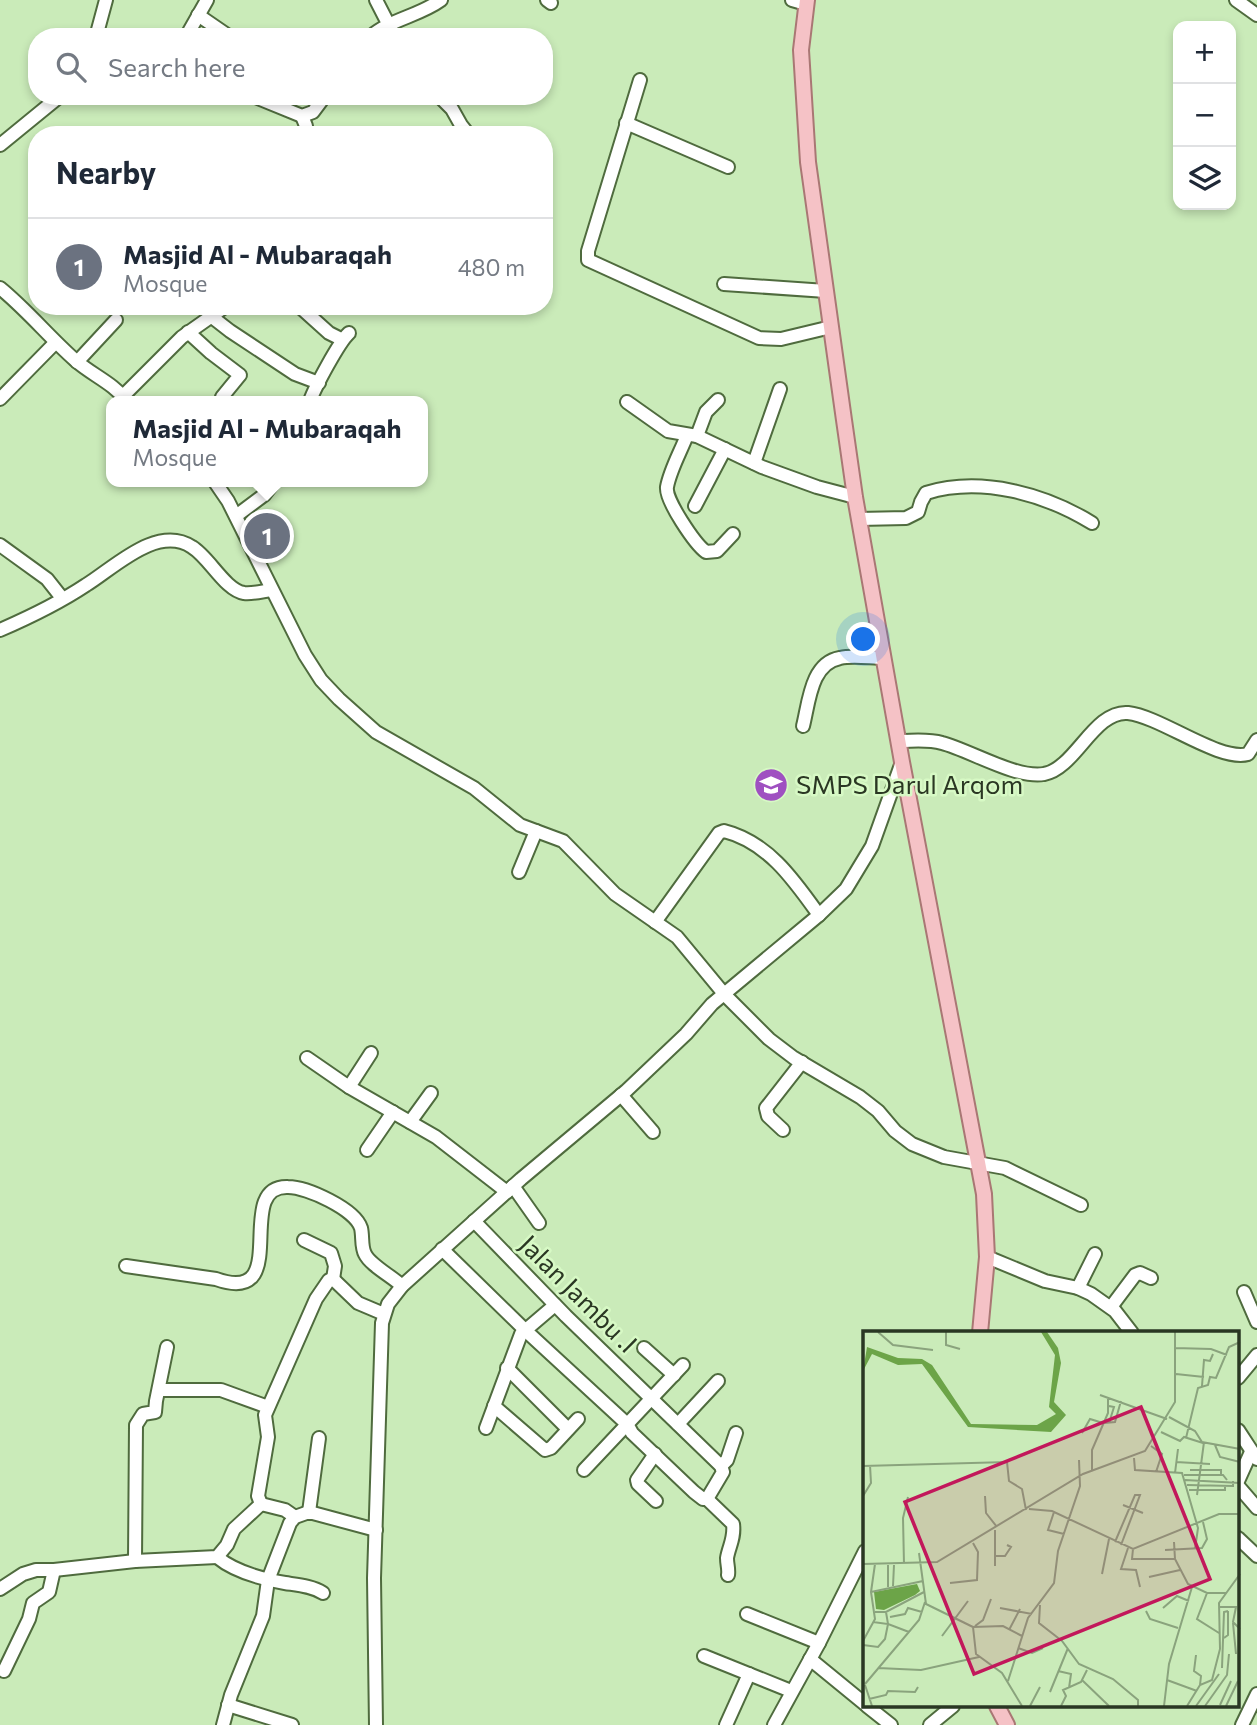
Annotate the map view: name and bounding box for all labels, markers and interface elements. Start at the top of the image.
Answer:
map controls [1173,21,1236,210]
button: + [1173,21,1236,84]
search box [28,28,553,105]
icon: search [52,48,90,86]
text: Search here [108,51,246,82]
button: − [1173,84,1236,147]
button: layers [1173,147,1236,210]
text: Nearby [56,153,156,190]
text: Masjid Al - Mubaraqah [123,238,392,269]
text: 1 [74,253,84,281]
text: 480 m [458,253,525,281]
text: Mosque [123,269,207,297]
popup [106,396,428,487]
text: Masjid Al - Mubaraqah [132,412,402,443]
text: Mosque [132,443,217,471]
pin: 1 [244,510,290,562]
your location [846,622,880,656]
school or university icon: SMPS Darul Arqom [752,766,790,804]
place label: SMPS Darul Arqom [796,768,1023,799]
street label: Jalan Jambu .I [514,1228,644,1358]
inset map [863,1331,1240,1708]

